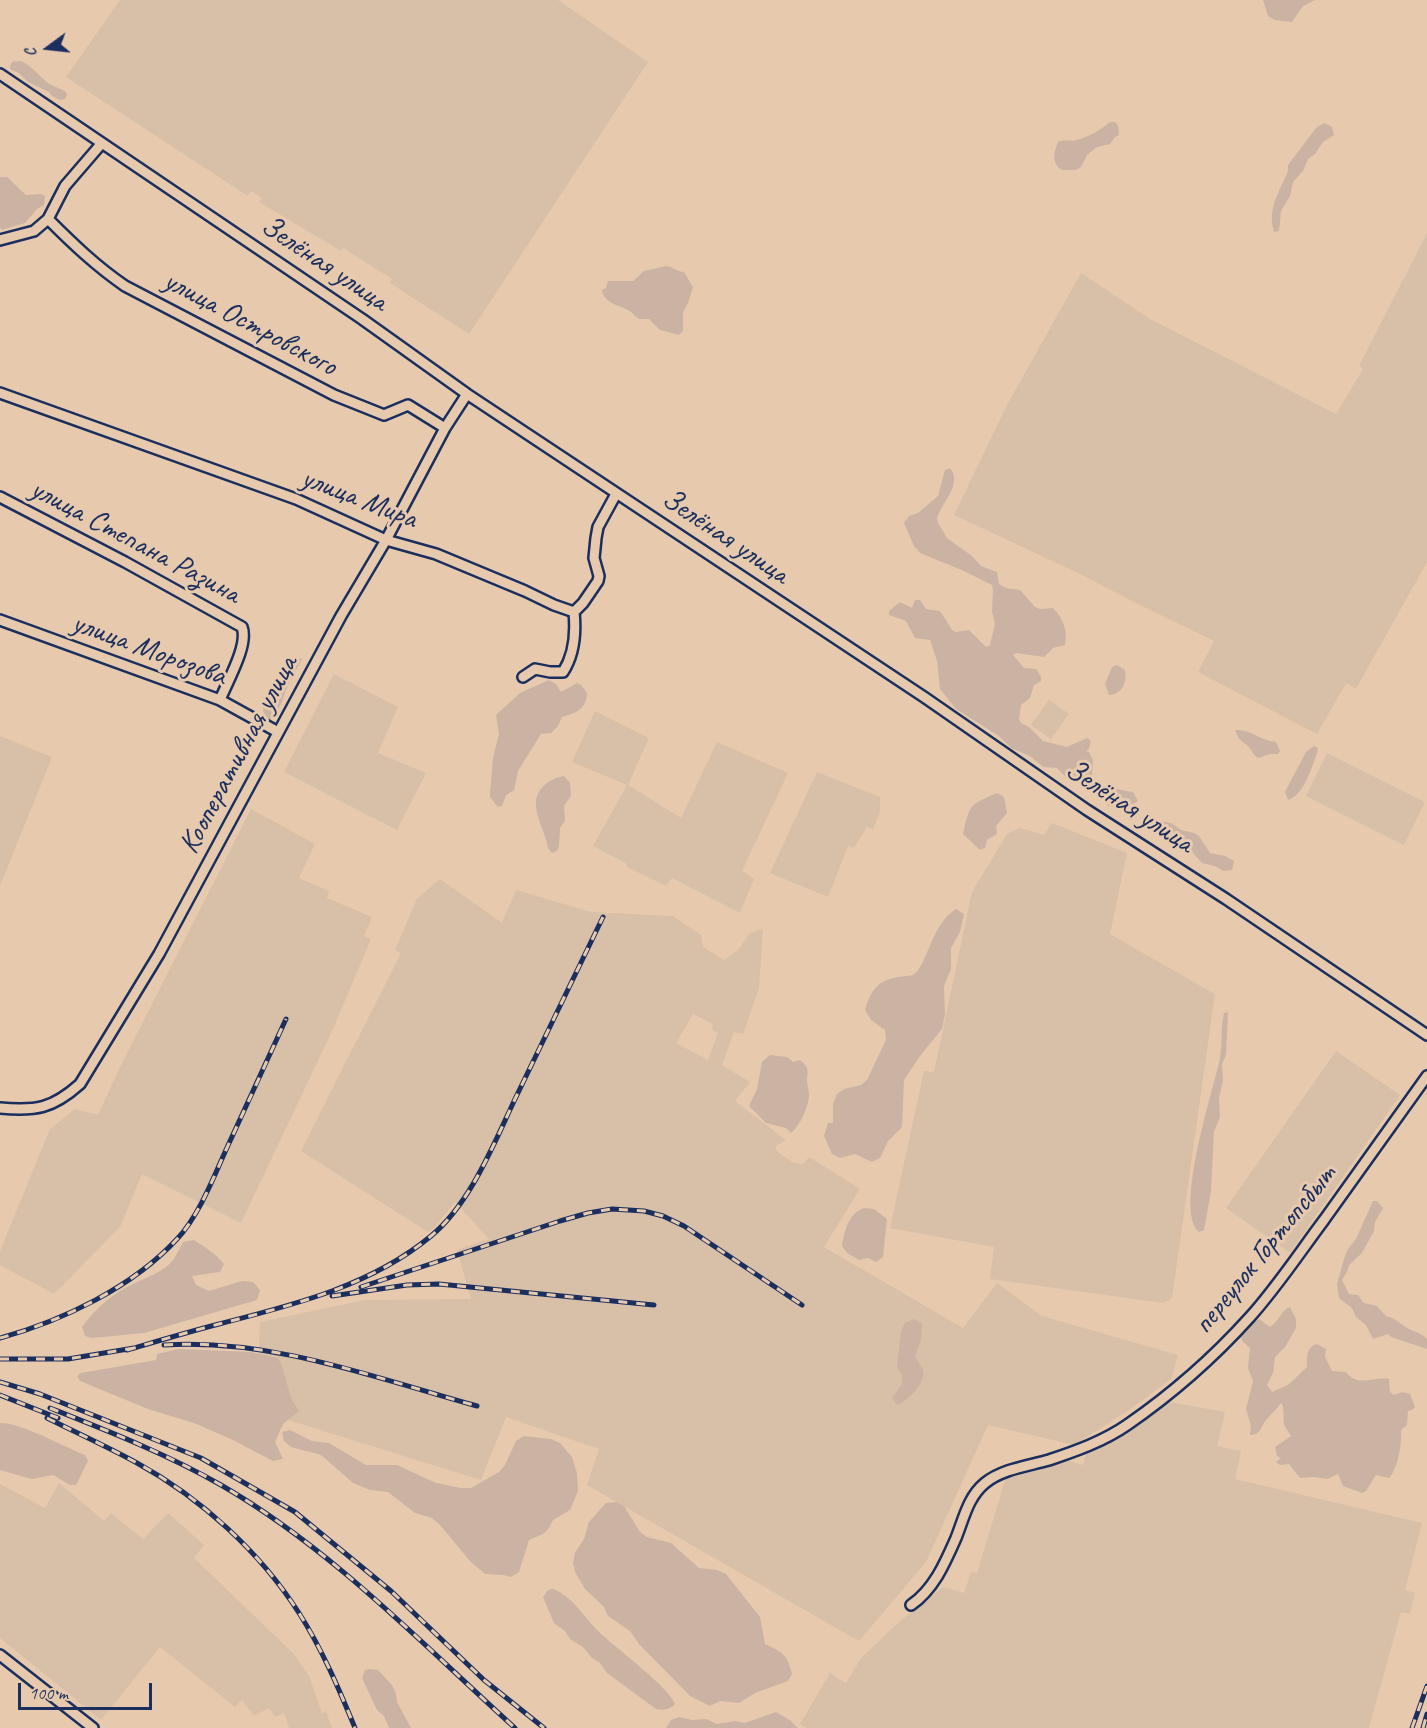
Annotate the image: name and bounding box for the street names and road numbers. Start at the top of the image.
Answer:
street label: Зелёная улица [253,208,395,320]
street label: улица Островского [157,263,343,385]
street label: улица Мира [296,461,422,537]
street label: улица Степана Разина [24,472,246,612]
street label: Зелёная улица [654,481,796,593]
street label: улица Морозова [67,606,231,694]
street label: Кооперативная улица [172,650,306,860]
street label: Зелёная улица [1058,752,1200,862]
street label: переулок Гортопсбыт [1186,1158,1344,1342]

